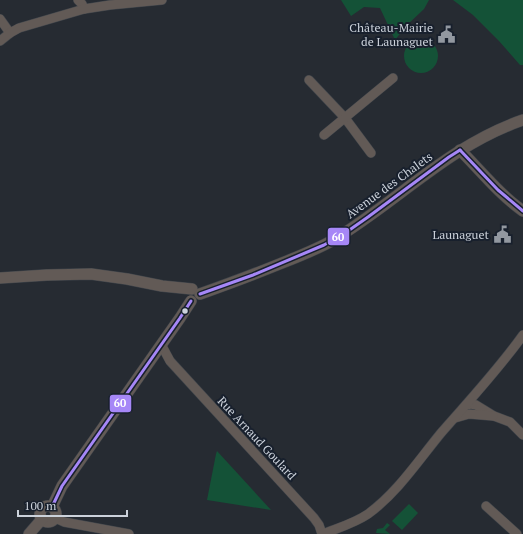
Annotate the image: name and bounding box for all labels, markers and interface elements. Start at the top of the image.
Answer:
place label: Château-Mairie de Launaguet [349,20,434,49]
public building icon: Château-Mairie de Launaguet [436,24,456,44]
street label: Avenue des Chalets [343,149,435,221]
public building icon: Launaguet [492,224,512,244]
line badge: 60 [327,227,350,246]
place label: Launaguet [433,227,490,242]
text: 60 [332,230,344,244]
unlabelled marker [180,306,190,316]
street label: Rue Arnaud Goulard [215,393,300,483]
line badge: 60 [109,394,132,413]
text: 60 [114,396,126,410]
scale bar [18,492,127,518]
text: 100 m [24,498,57,513]

